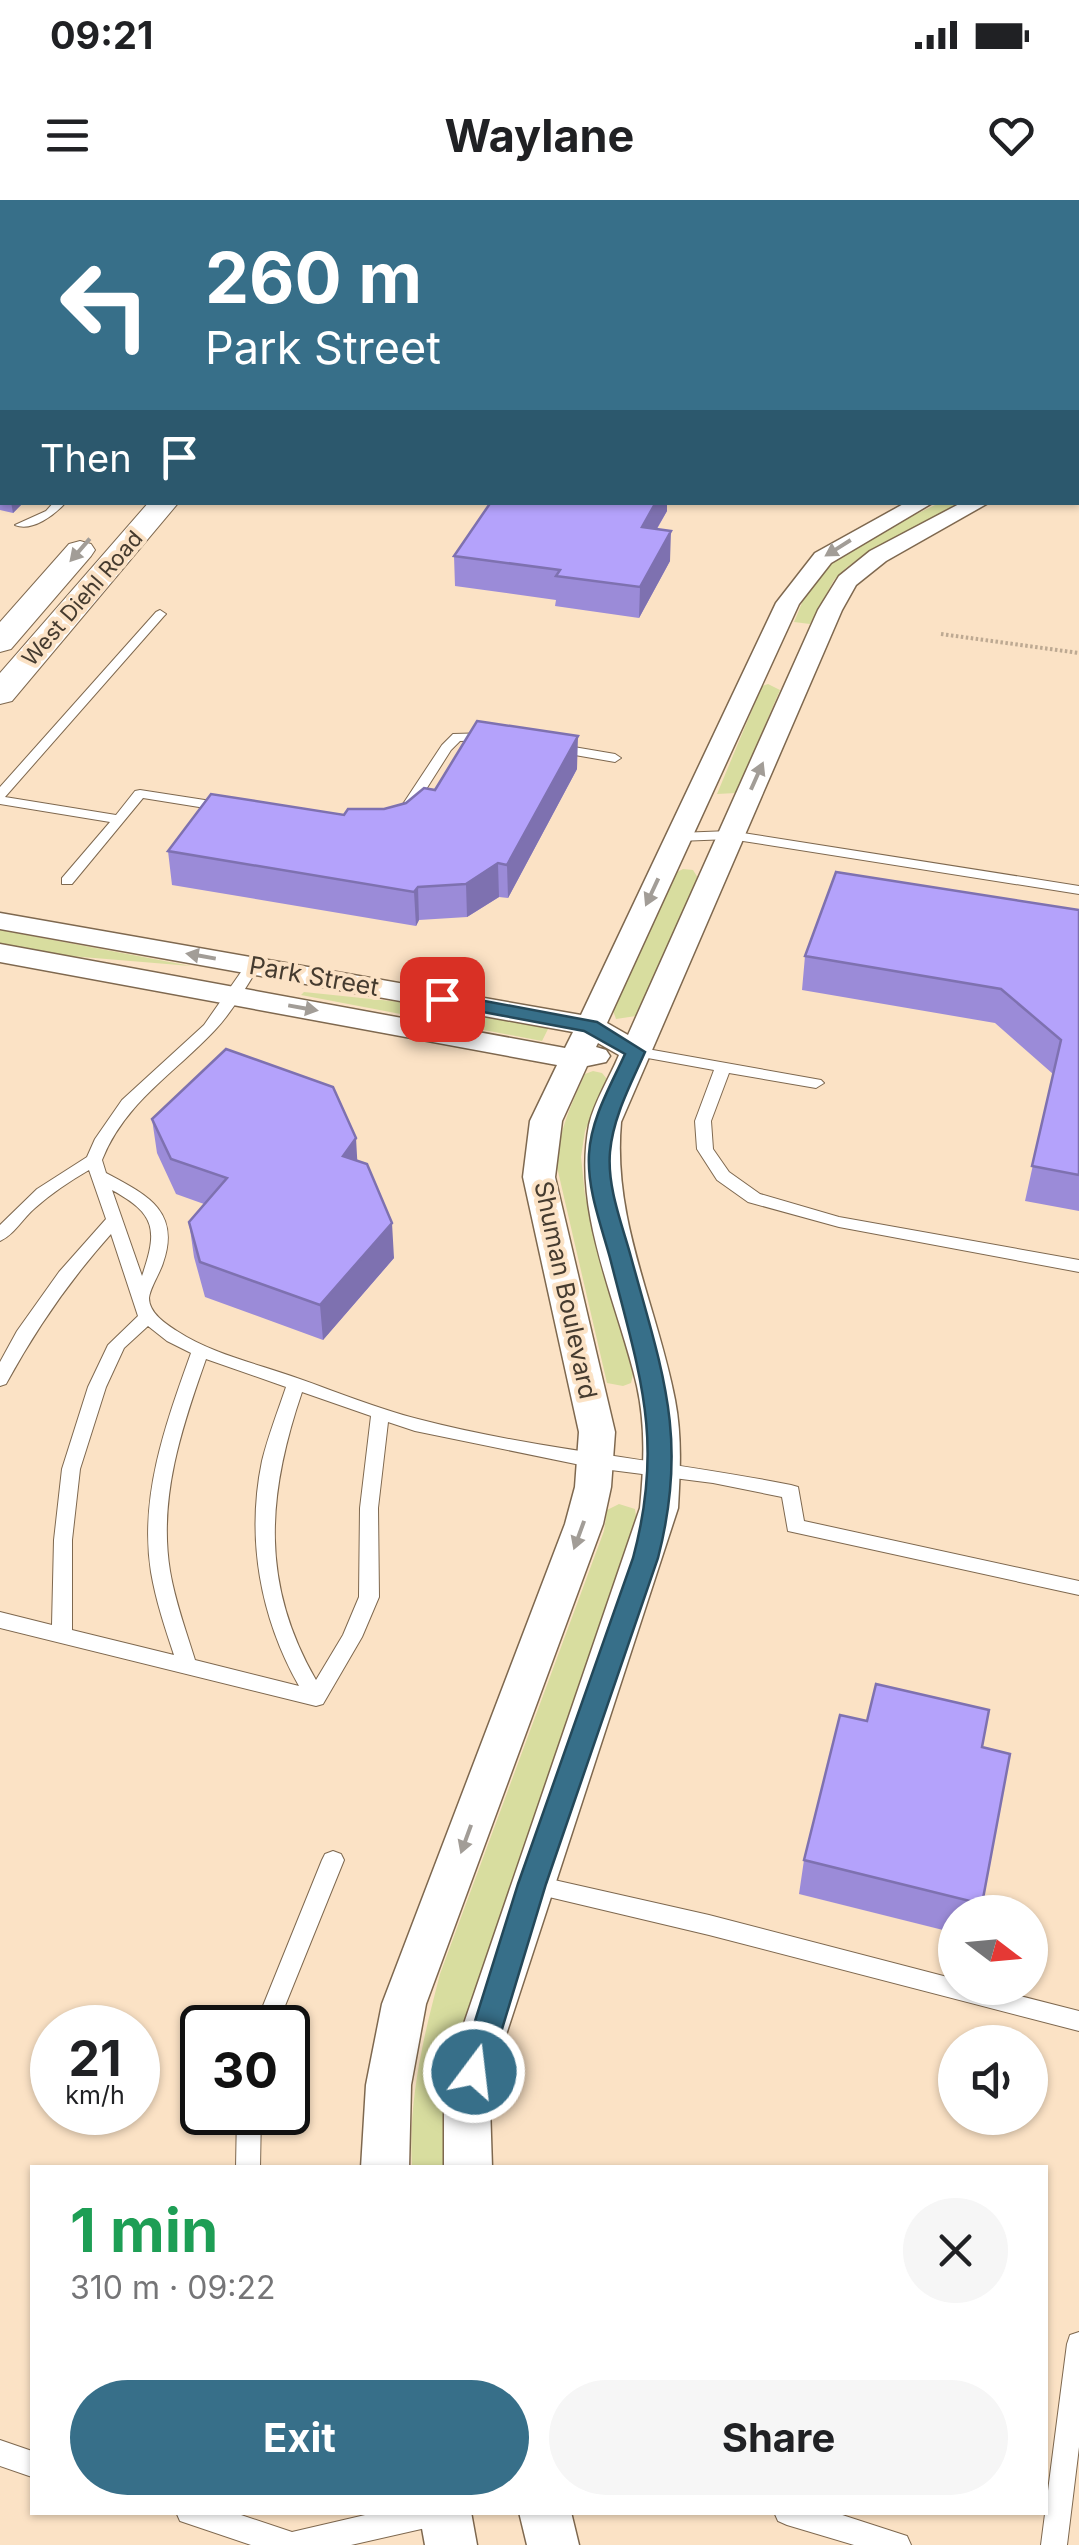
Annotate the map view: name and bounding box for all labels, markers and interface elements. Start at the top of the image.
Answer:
text: 09:21 [50,12,153,58]
icon: menu [40,108,95,163]
text: Waylane [445,108,634,163]
icon: heart [984,108,1039,163]
text: 260 m [205,235,422,320]
icon: left [40,240,170,370]
text: Park Street [205,320,441,375]
icon: arrive [152,430,207,485]
text: Then [40,435,132,481]
street label: West Diehl Road [16,525,148,671]
one-way arrow [70,537,92,562]
one-way arrow [825,539,852,557]
one-way arrow [749,761,765,791]
one-way arrow [644,878,661,907]
one-way arrow [185,948,216,963]
street label: Park Street [247,950,381,1002]
pin [400,957,485,1042]
icon: arrive [415,972,470,1027]
one-way arrow [287,1000,318,1016]
street label: Shuman Boulevard [528,1178,604,1402]
one-way arrow [571,1520,586,1550]
one-way arrow [458,1825,473,1855]
north arrow [938,1895,1048,2005]
map controls [938,1895,1048,2135]
speed limit sign: 30 [180,2005,310,2135]
position arrow [422,2020,526,2124]
button: sound [938,2025,1048,2135]
text: 21 [68,2028,122,2088]
text: km/h [65,2080,125,2110]
text: 1 min [70,2194,218,2266]
button: close [903,2198,1008,2303]
text: 310 m · 09:22 [70,2268,276,2307]
button: Exit [70,2380,529,2495]
button: Share [549,2380,1008,2495]

